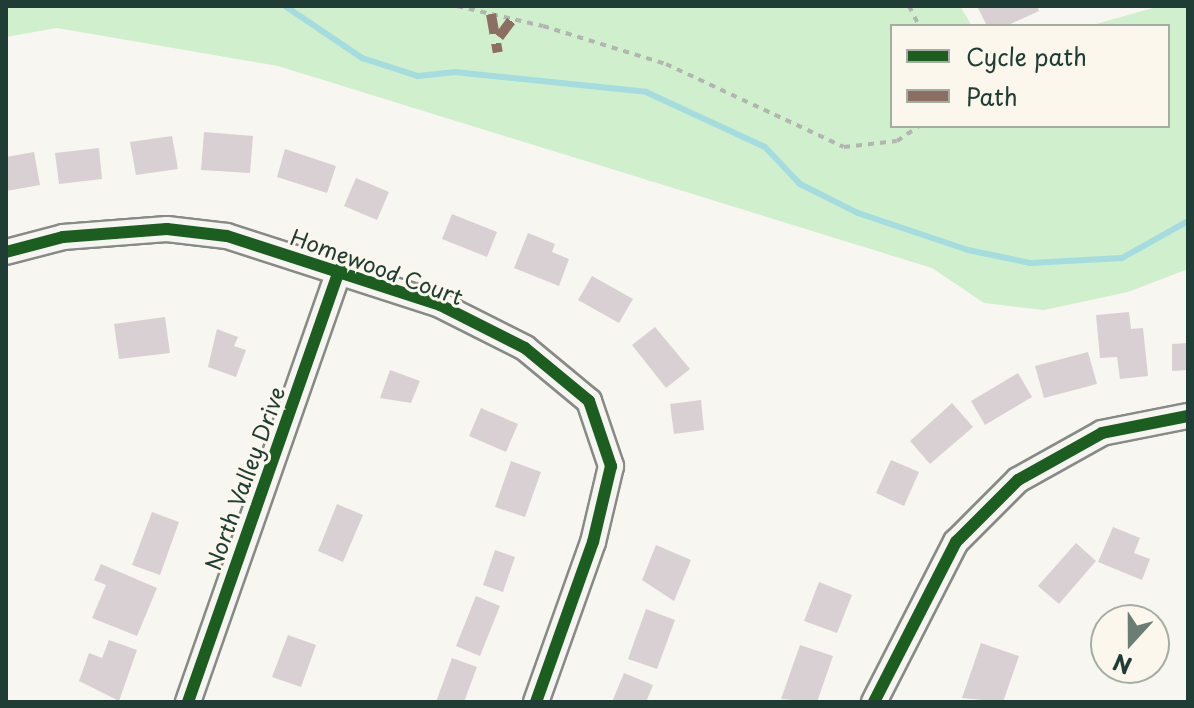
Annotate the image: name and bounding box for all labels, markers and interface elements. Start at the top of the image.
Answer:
legend [890,24,1170,128]
text: Cycle path [966,38,1087,74]
text: Path [966,78,1018,114]
street label: Homewood Court [287,222,467,310]
street label: North Valley Drive [198,382,290,574]
north arrow [1090,604,1170,684]
text: N [1108,646,1136,684]

